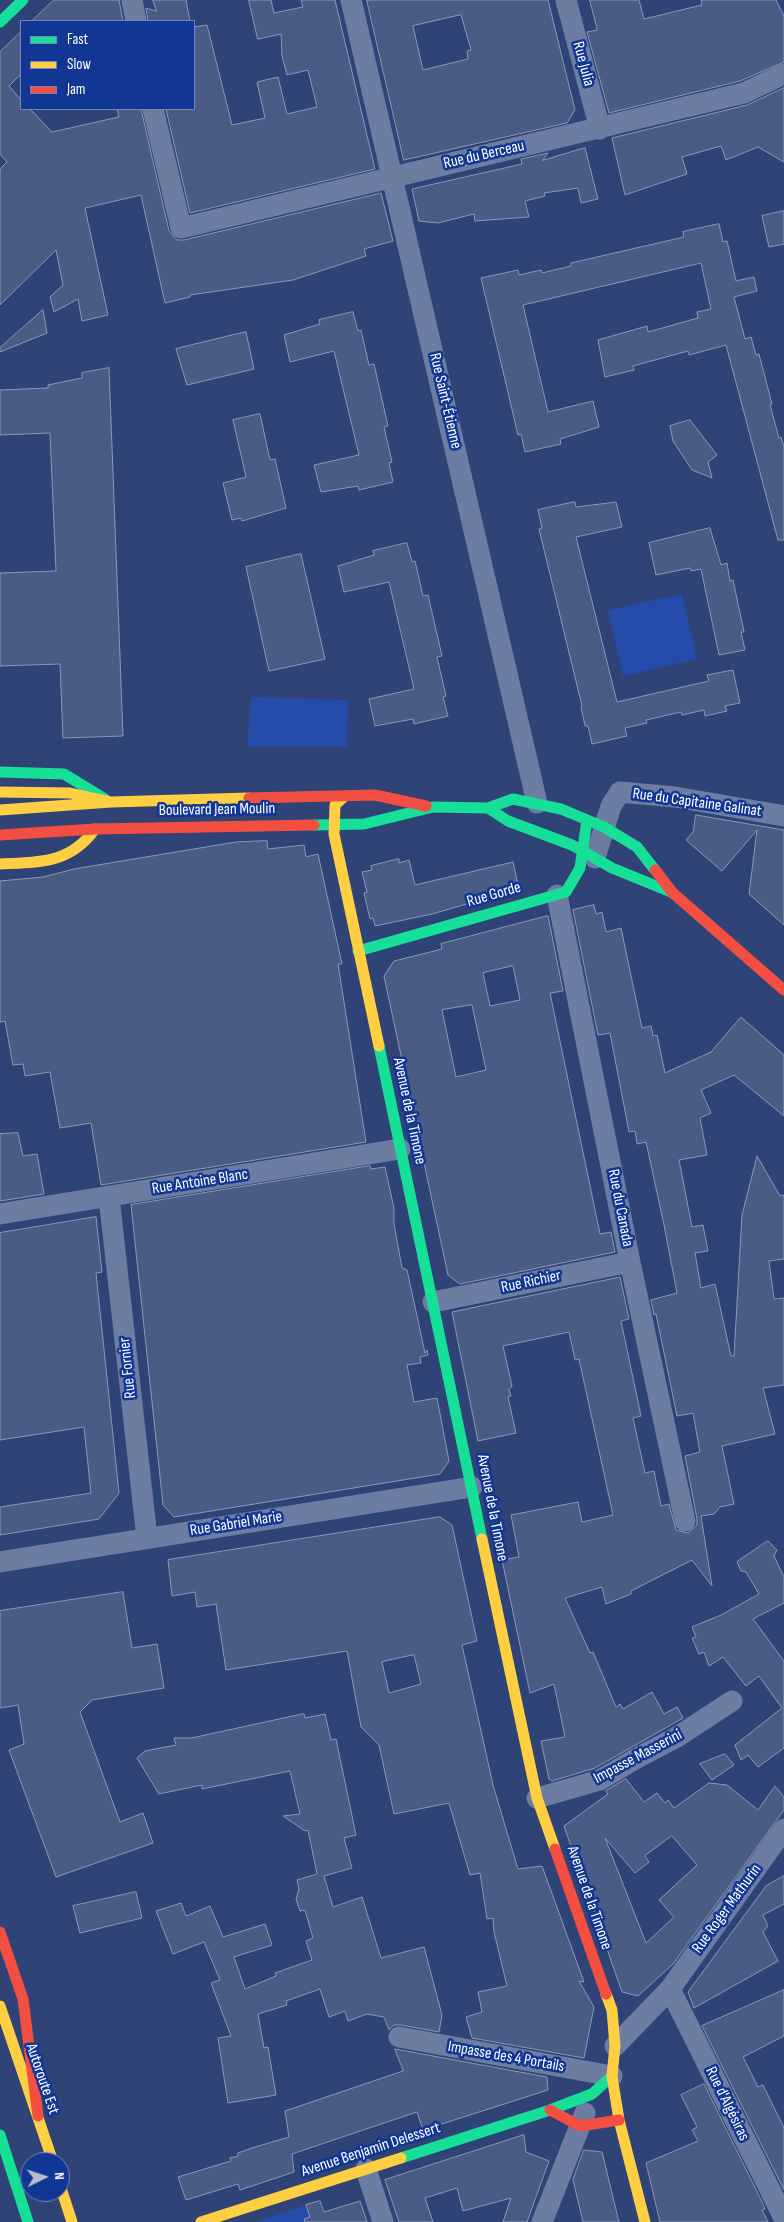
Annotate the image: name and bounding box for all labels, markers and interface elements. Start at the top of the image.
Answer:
legend [20,20,195,110]
text: Fast [67,30,88,49]
street label: Rue Julia [568,40,598,88]
text: Slow [67,55,91,74]
text: Jam [67,80,85,99]
street label: Rue du Berceau [442,136,526,174]
street label: Rue Saint-Étienne [425,351,465,451]
street label: Rue du Capitaine Galinat [631,784,763,822]
street label: Boulevard Jean Moulin [159,799,275,821]
street label: Rue Gorde [465,878,523,912]
street label: Avenue de la Timone [388,1056,430,1166]
street label: Rue Antoine Blanc [151,1165,249,1199]
street label: Rue du Canada [603,1168,637,1248]
street label: Rue Richier [499,1266,563,1298]
street label: Rue Fornier [115,1337,141,1399]
street label: Avenue de la Timone [472,1453,512,1563]
street label: Rue Gabriel Marie [189,1507,283,1541]
street label: Impasse Masserini [591,1726,685,1788]
street label: Avenue de la Timone [562,1844,616,1952]
street label: Rue Roger Mathurin [688,1861,766,1957]
street label: Impasse des 4 Portails [446,2037,566,2077]
street label: Autoroute Est [21,2041,63,2117]
street label: Rue d'Algésiras [701,2064,753,2144]
street label: Avenue Benjamin Delessert [299,2118,443,2182]
north arrow [20,2152,70,2202]
text: N [51,2172,68,2180]

